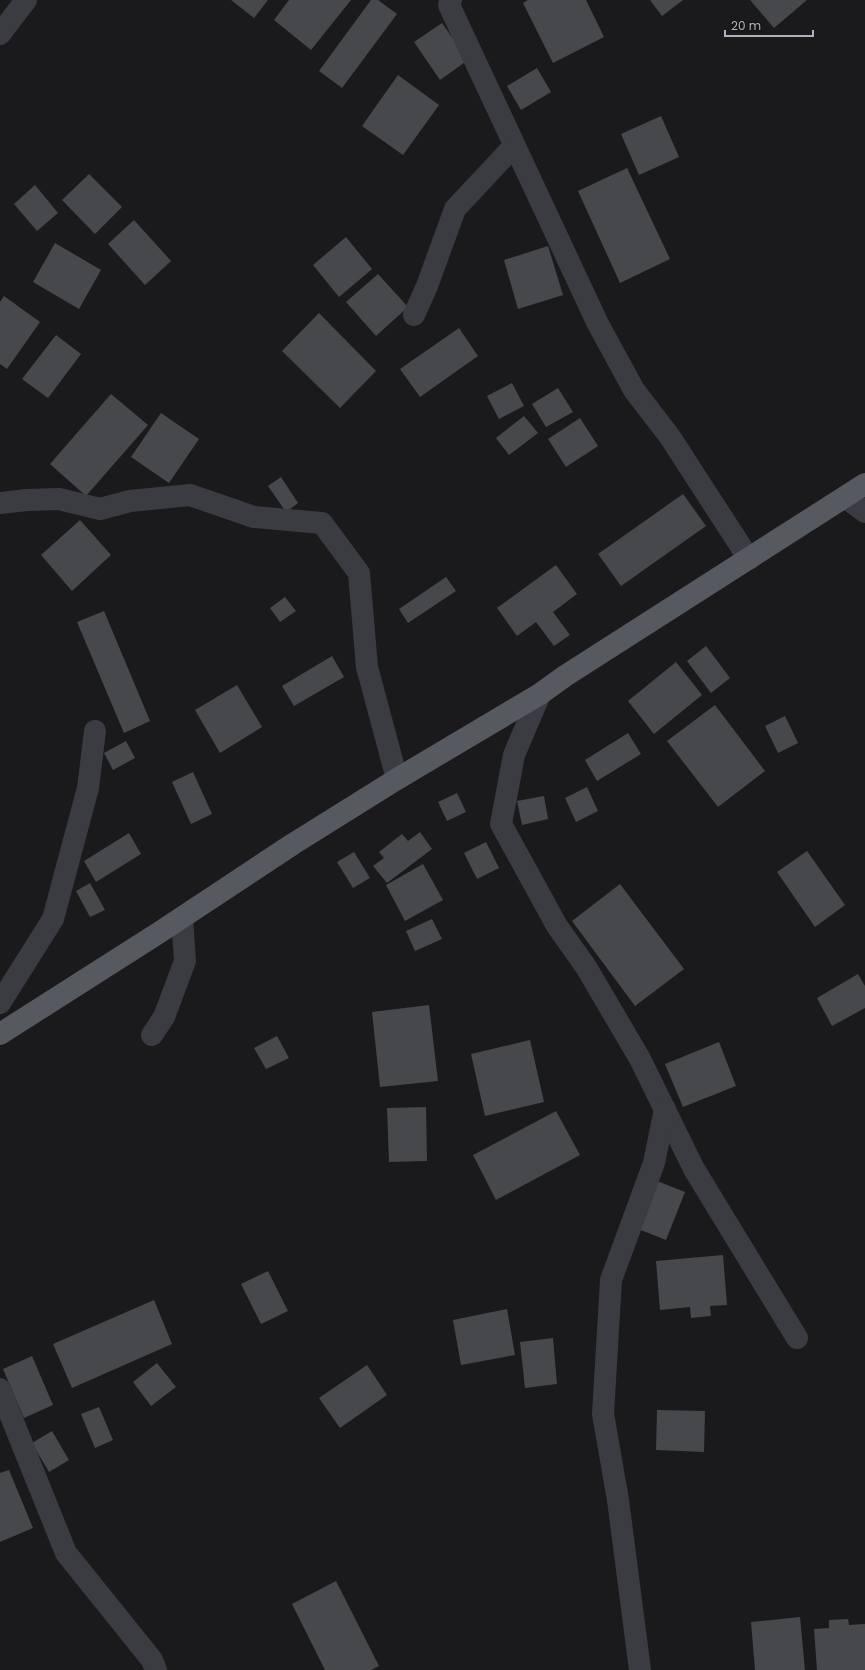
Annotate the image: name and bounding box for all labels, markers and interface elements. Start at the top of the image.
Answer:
scale bar [725,12,813,38]
text: 20 m [731,17,761,34]

